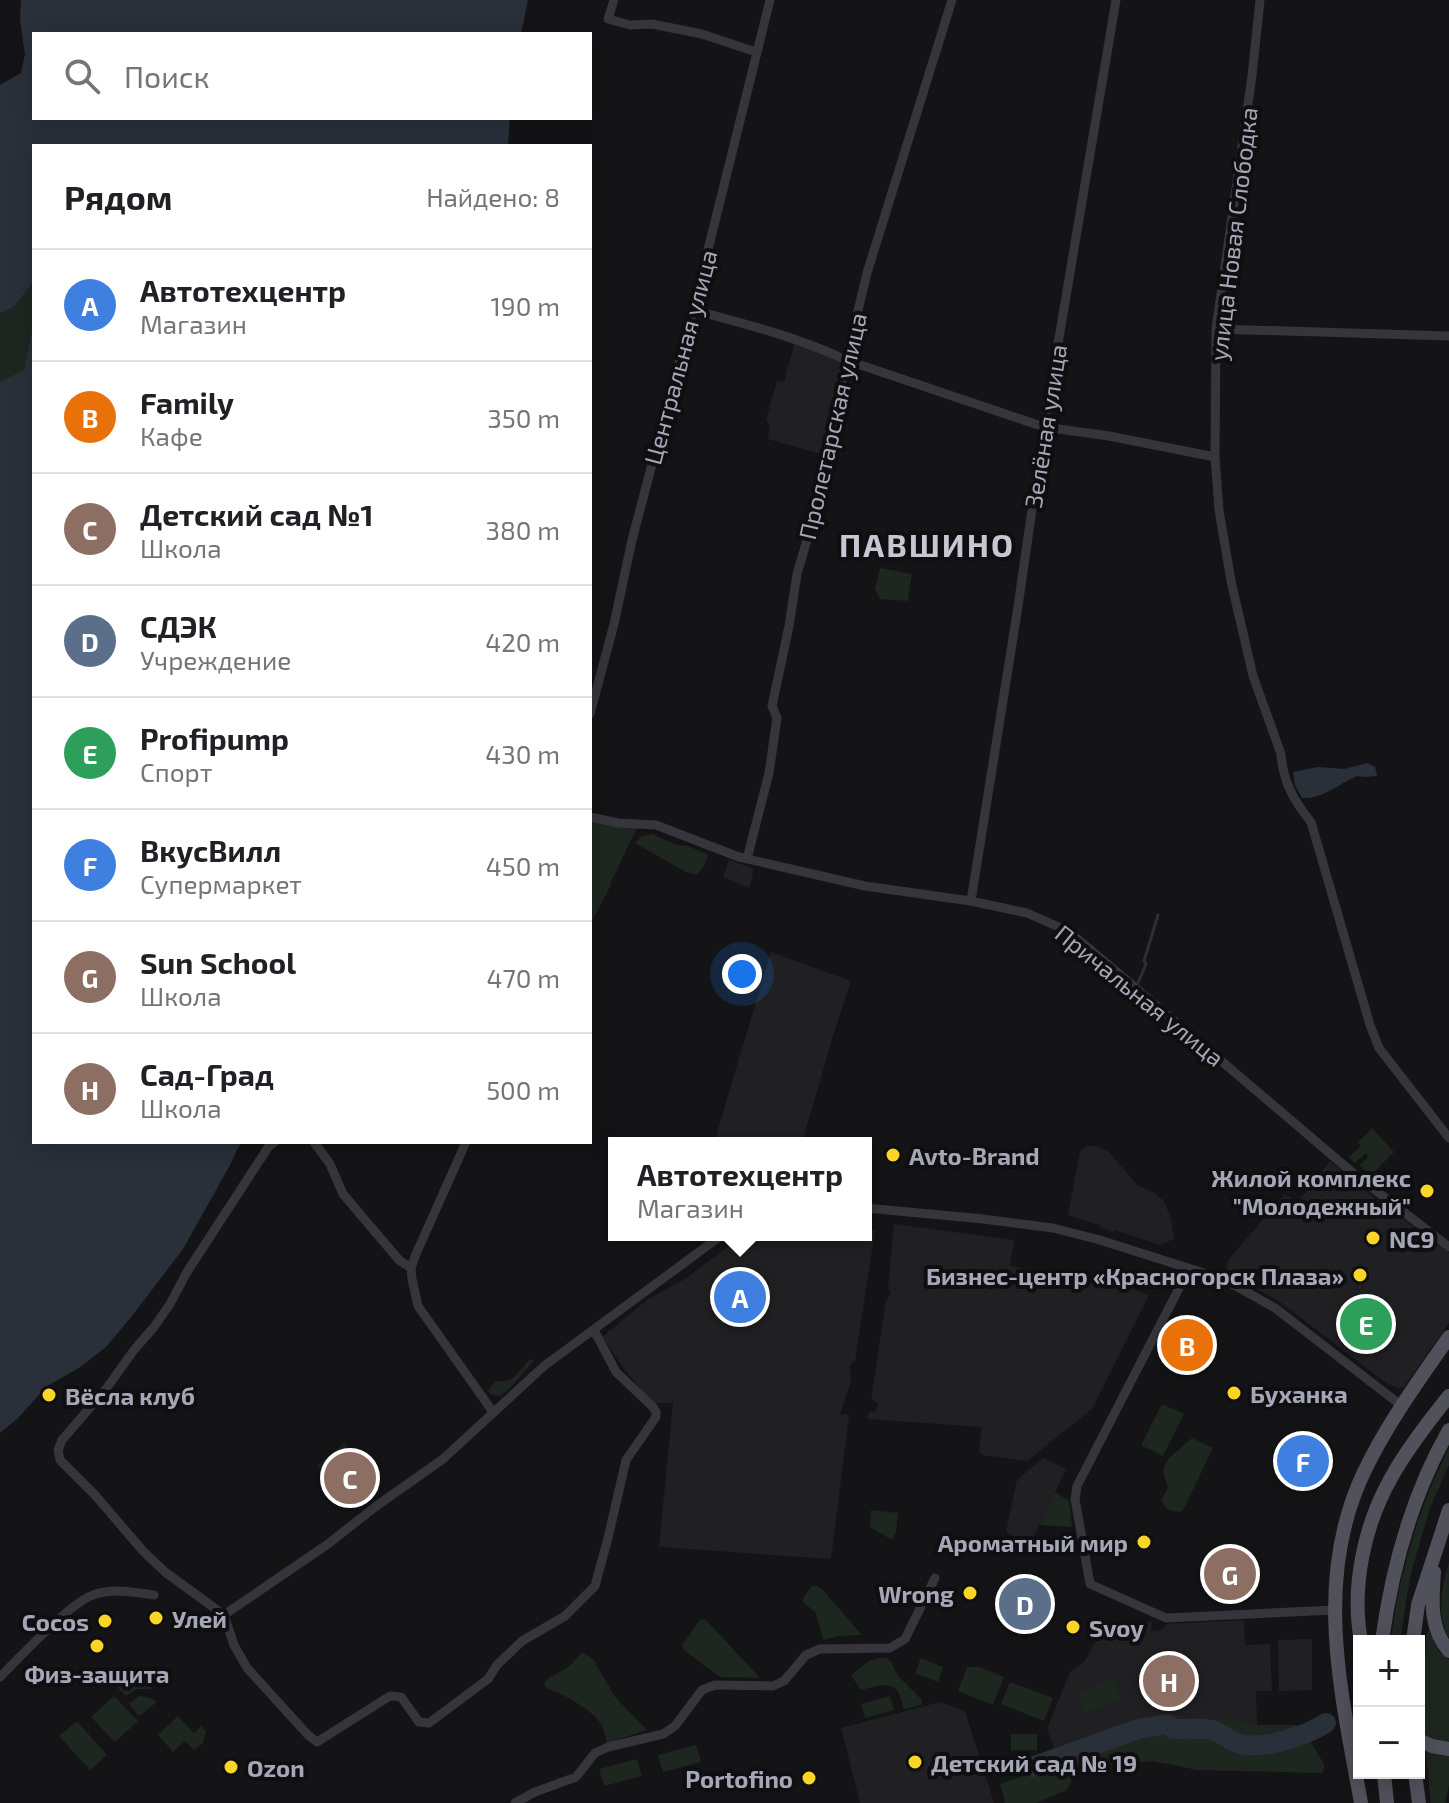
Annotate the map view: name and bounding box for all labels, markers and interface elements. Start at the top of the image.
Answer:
search box [32,32,592,120]
icon: search [60,54,104,98]
text: Поиск [124,58,210,94]
street label: улица Новая Слободка [1203,106,1264,363]
text: Рядом [64,176,172,217]
text: Найдено: 8 [426,181,560,212]
street label: Центральная улица [637,247,724,468]
text: Автотехцентр [140,272,346,308]
text: A [82,290,98,321]
text: 190 m [491,290,560,321]
text: Магазин [140,308,247,339]
street label: Пролетарская улица [792,310,873,542]
street label: Зелёная улица [1018,342,1073,510]
text: Family [140,384,234,420]
text: B [82,402,98,433]
text: 350 m [487,402,560,433]
text: Кафе [140,420,203,451]
text: Детский сад №1 [140,496,374,532]
text: C [82,514,98,545]
text: 380 m [486,514,560,545]
district label: ПАВШИНО [839,525,1015,563]
text: Школа [140,532,222,563]
text: СДЭК [140,608,217,644]
text: D [81,626,99,657]
text: 420 m [485,626,560,657]
text: Учреждение [140,644,291,675]
text: Profipump [140,720,289,756]
text: E [82,738,98,769]
text: 430 m [485,738,560,769]
text: Спорт [140,756,213,787]
text: ВкусВилл [140,832,281,868]
text: F [83,850,97,881]
text: 450 m [486,850,560,881]
text: Супермаркет [140,868,302,899]
street label: Причальная улица [1049,918,1230,1073]
text: Sun School [140,944,296,980]
your location [722,954,762,994]
text: G [82,962,98,993]
text: 470 m [486,962,560,993]
text: Школа [140,980,222,1011]
text: Сад-Град [140,1056,274,1092]
text: H [81,1074,99,1105]
text: 500 m [486,1074,560,1105]
text: Школа [140,1092,222,1123]
popup [608,1137,872,1241]
place label: Avto-Brand [909,1141,1040,1170]
marker: Avto-Brand [884,1146,902,1164]
text: Автотехцентр [637,1156,843,1192]
place label: Жилой комплекс "Молодежный" [1211,1163,1411,1220]
marker: Жилой комплекс "Молодежный" [1418,1182,1436,1200]
text: Магазин [637,1192,744,1223]
place label: NC9 [1389,1224,1435,1253]
marker: NC9 [1364,1229,1382,1247]
place label: Бизнес-центр «Красногорск Плаза» [926,1261,1344,1290]
marker: Бизнес-центр «Красногорск Плаза» [1351,1266,1369,1284]
pin: A [714,1267,766,1327]
pin: E [1340,1294,1392,1354]
pin: B [1161,1315,1213,1375]
place label: Буханка [1250,1379,1348,1408]
place label: Вёсла клуб [65,1381,195,1410]
marker: Буханка [1225,1384,1243,1402]
marker: Вёсла клуб [40,1386,58,1404]
pin: F [1277,1431,1329,1491]
pin: C [324,1448,376,1508]
place label: Ароматный мир [938,1528,1128,1557]
marker: Ароматный мир [1135,1533,1153,1551]
pin: G [1204,1544,1256,1604]
pin: D [999,1574,1051,1634]
place label: Wrong [878,1579,954,1608]
marker: Wrong [961,1584,979,1602]
place label: Улей [172,1604,227,1633]
place label: Cocos [22,1607,89,1636]
marker: Улей [147,1609,165,1627]
marker: Cocos [96,1612,114,1630]
place label: Svoy [1089,1613,1144,1642]
marker: Svoy [1064,1618,1082,1636]
map controls [1353,1635,1425,1779]
button: + [1353,1635,1425,1707]
marker: Физ-защита [88,1637,106,1655]
pin: H [1143,1651,1195,1711]
place label: Физ-защита [24,1659,170,1688]
button: − [1353,1707,1425,1779]
place label: Детский сад № 19 [931,1748,1137,1777]
place label: Ozon [247,1753,305,1782]
marker: Детский сад № 19 [906,1753,924,1771]
marker: Ozon [222,1758,240,1776]
place label: Portofino [685,1764,793,1793]
marker: Portofino [800,1769,818,1787]

